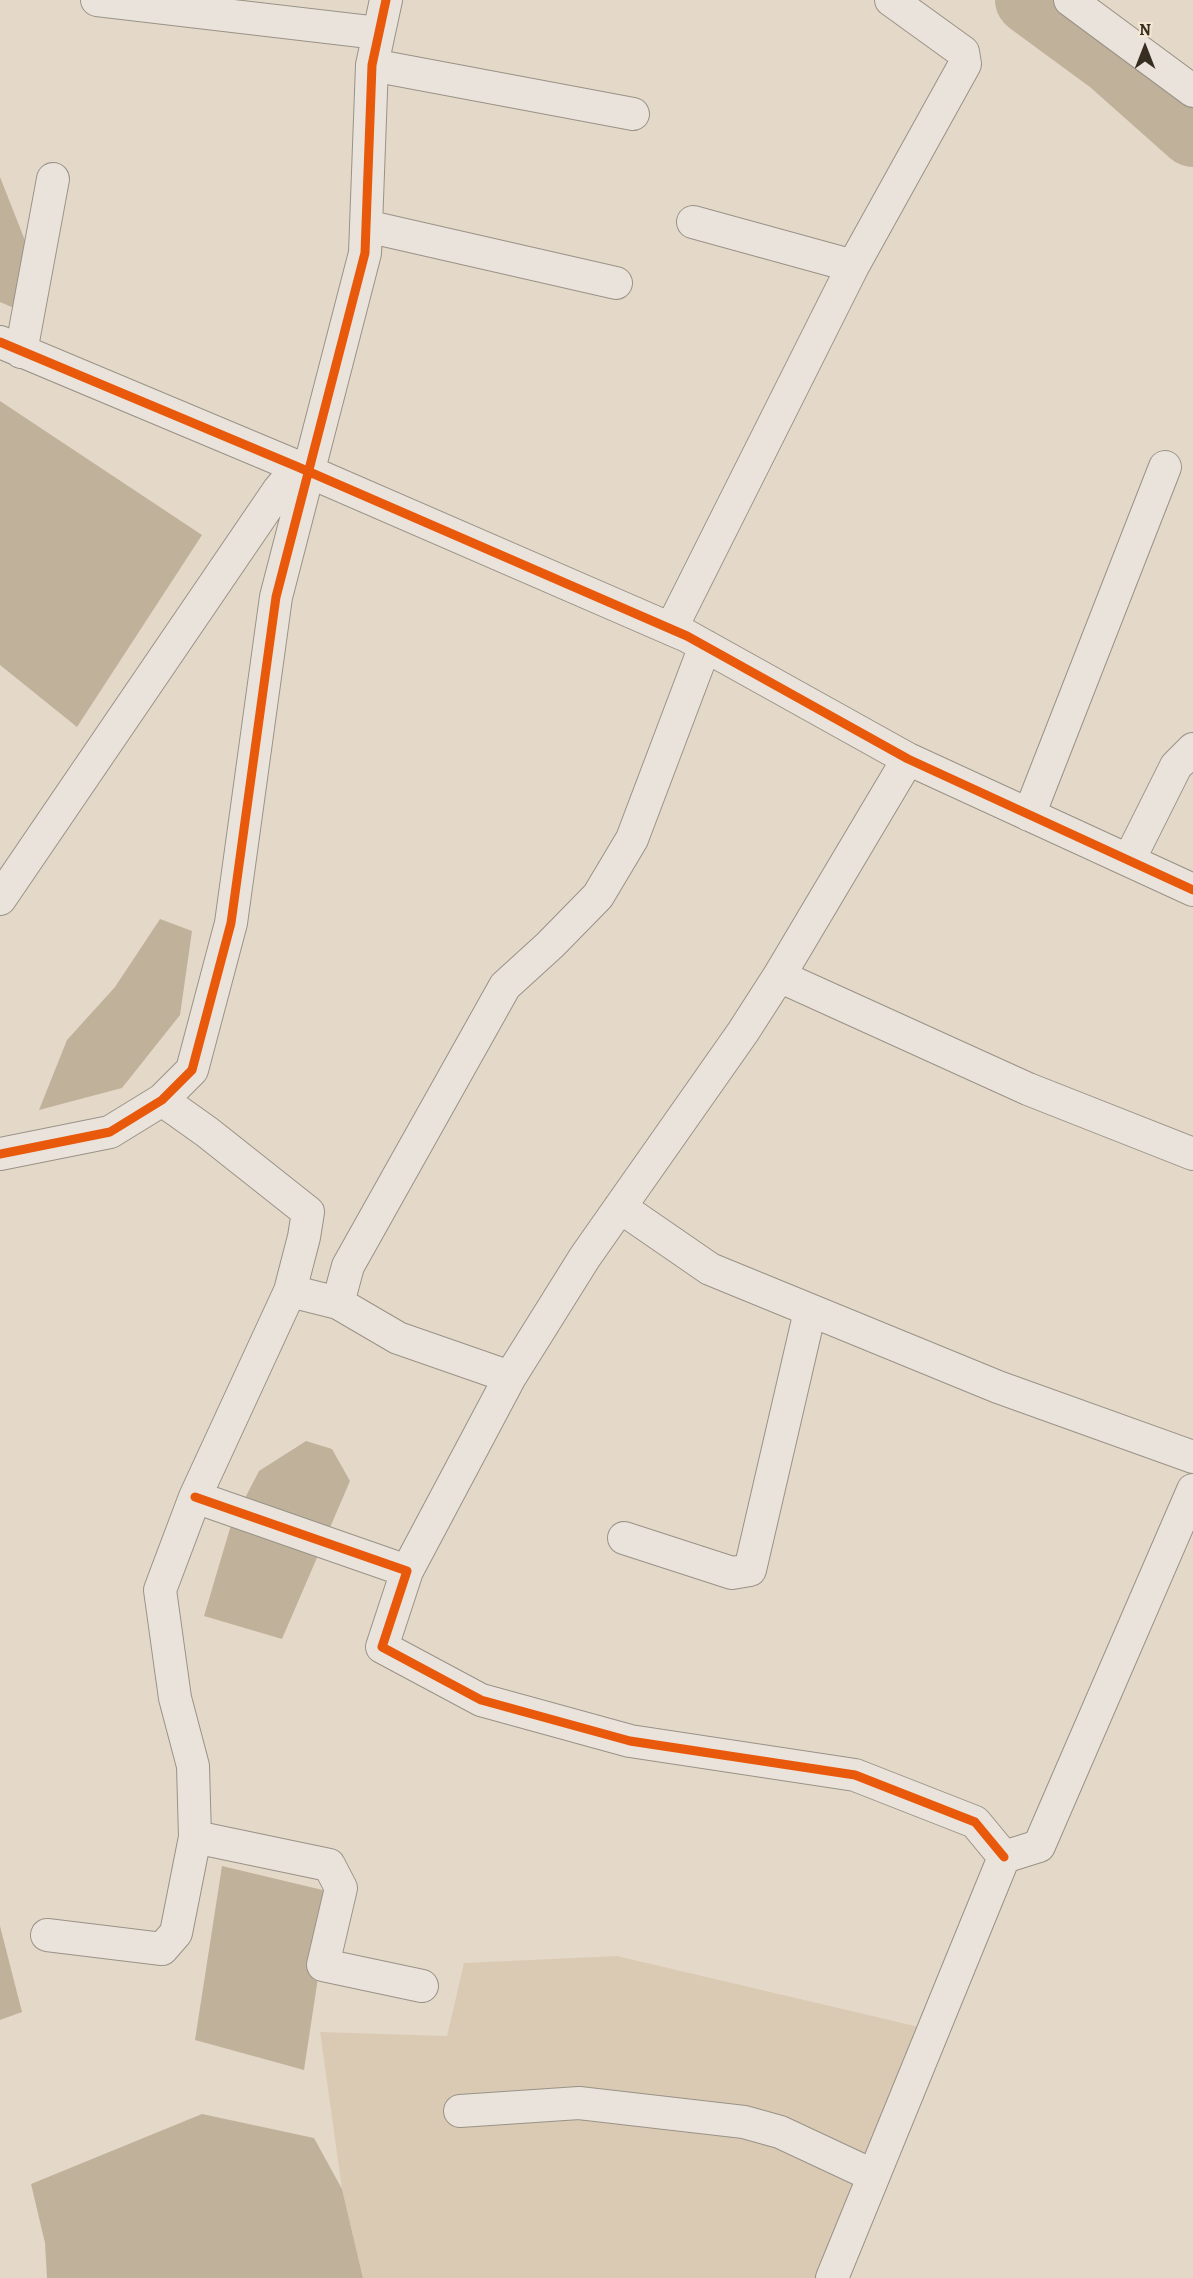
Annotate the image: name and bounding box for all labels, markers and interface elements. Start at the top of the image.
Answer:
north arrow [1115,18,1175,78]
text: N [1139,19,1151,41]

